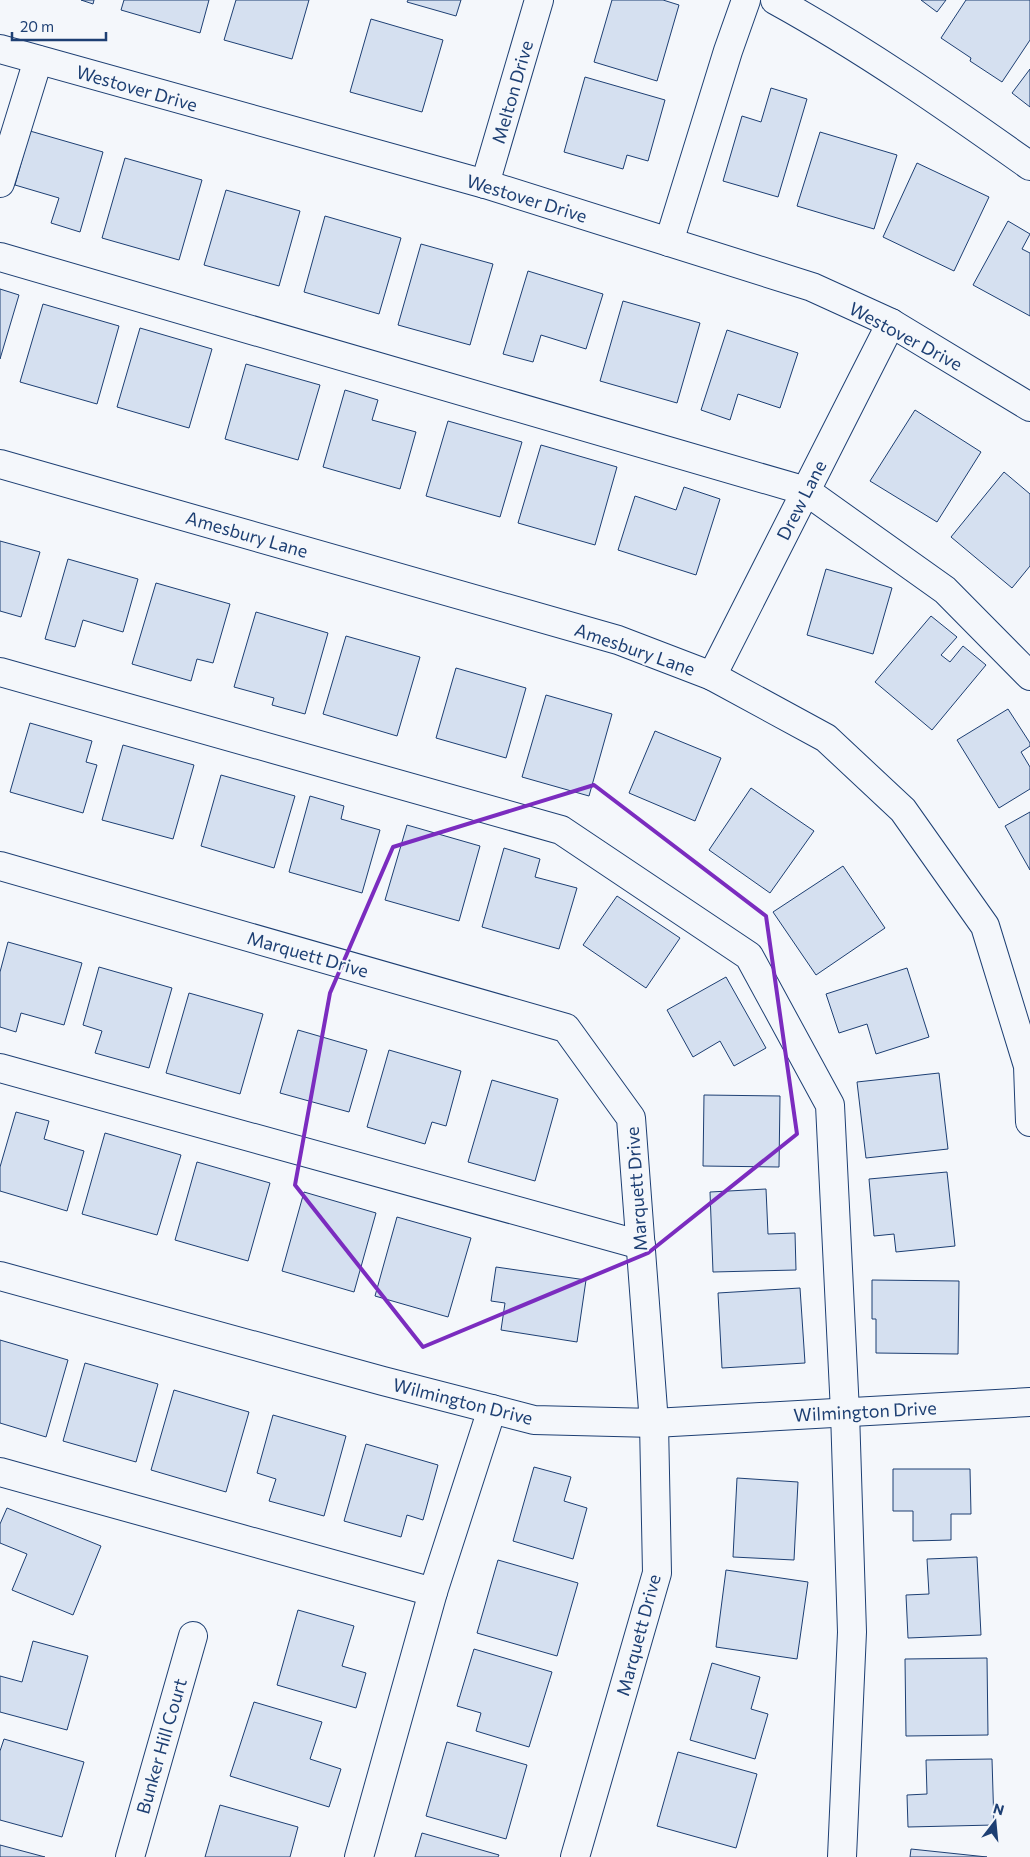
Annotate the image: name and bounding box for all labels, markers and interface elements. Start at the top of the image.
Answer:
scale bar [12,10,106,42]
text: 20 m [20,17,54,35]
street label: Melton Drive [487,38,537,146]
street label: Westover Drive [74,60,200,116]
street label: Westover Drive [464,169,590,227]
street label: Westover Drive [846,297,966,375]
street label: Drew Lane [771,456,831,544]
street label: Amesbury Lane [183,506,311,562]
street label: Amesbury Lane [572,618,698,680]
street label: Marquett Drive [245,926,371,982]
street label: Marquett Drive [621,1126,651,1252]
street label: Wilmington Drive [391,1373,535,1429]
street label: Wilmington Drive [793,1396,937,1426]
street label: Marquett Drive [611,1572,665,1698]
street label: Bunker Hill Court [131,1676,191,1816]
north arrow [970,1797,1020,1847]
text: N [991,1799,1006,1819]

